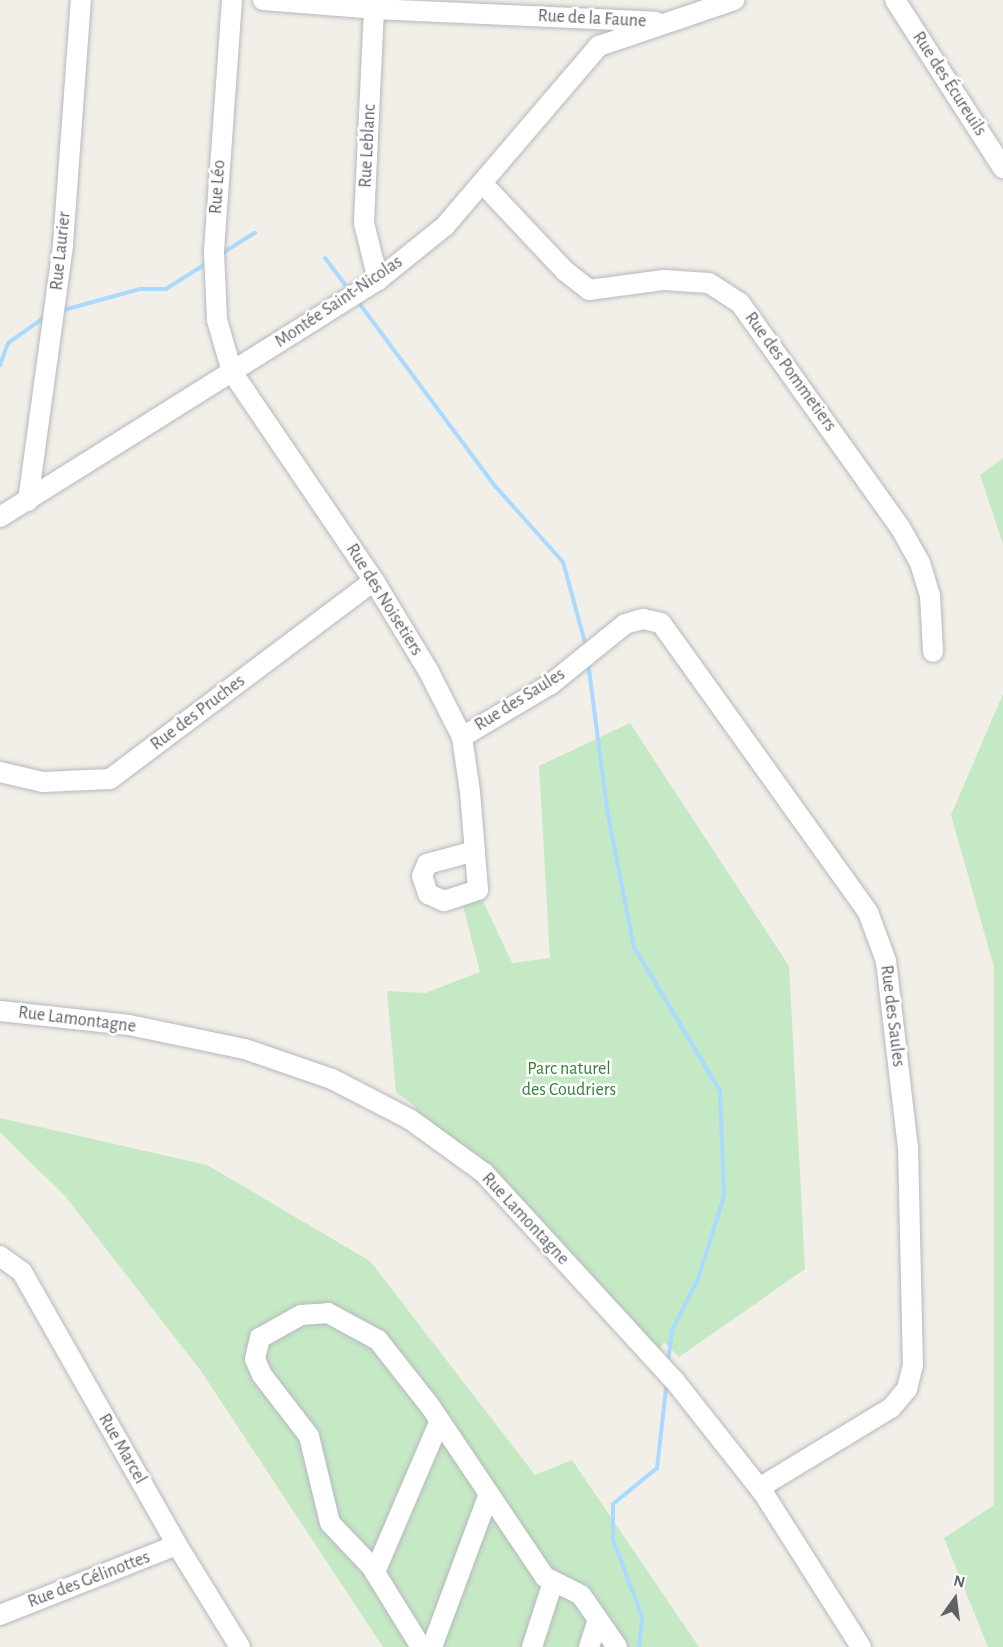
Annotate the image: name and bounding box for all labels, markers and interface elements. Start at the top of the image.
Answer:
street label: Rue de la Faune [537,5,647,33]
street label: Rue des Écureuils [907,28,991,140]
street label: Rue Leblanc [355,104,381,188]
street label: Rue Léo [205,159,231,215]
street label: Rue Laurier [46,211,76,291]
street label: Montée Saint-Nicolas [271,251,407,353]
street label: Rue des Pommetiers [739,308,841,436]
street label: Rue des Noisetiers [341,540,427,660]
street label: Rue des Saules [471,664,569,736]
street label: Rue des Pruches [147,670,249,756]
street label: Rue des Saules [875,964,909,1068]
street label: Rue Lamontagne [17,1002,137,1038]
park label: Parc naturel des Coudriers [522,1059,616,1102]
street label: Rue Lamontagne [477,1168,573,1270]
street label: Rue Marcel [93,1410,151,1488]
street label: Rue des Gélinottes [25,1547,153,1613]
north arrow [925,1569,985,1629]
text: N [952,1572,967,1591]

